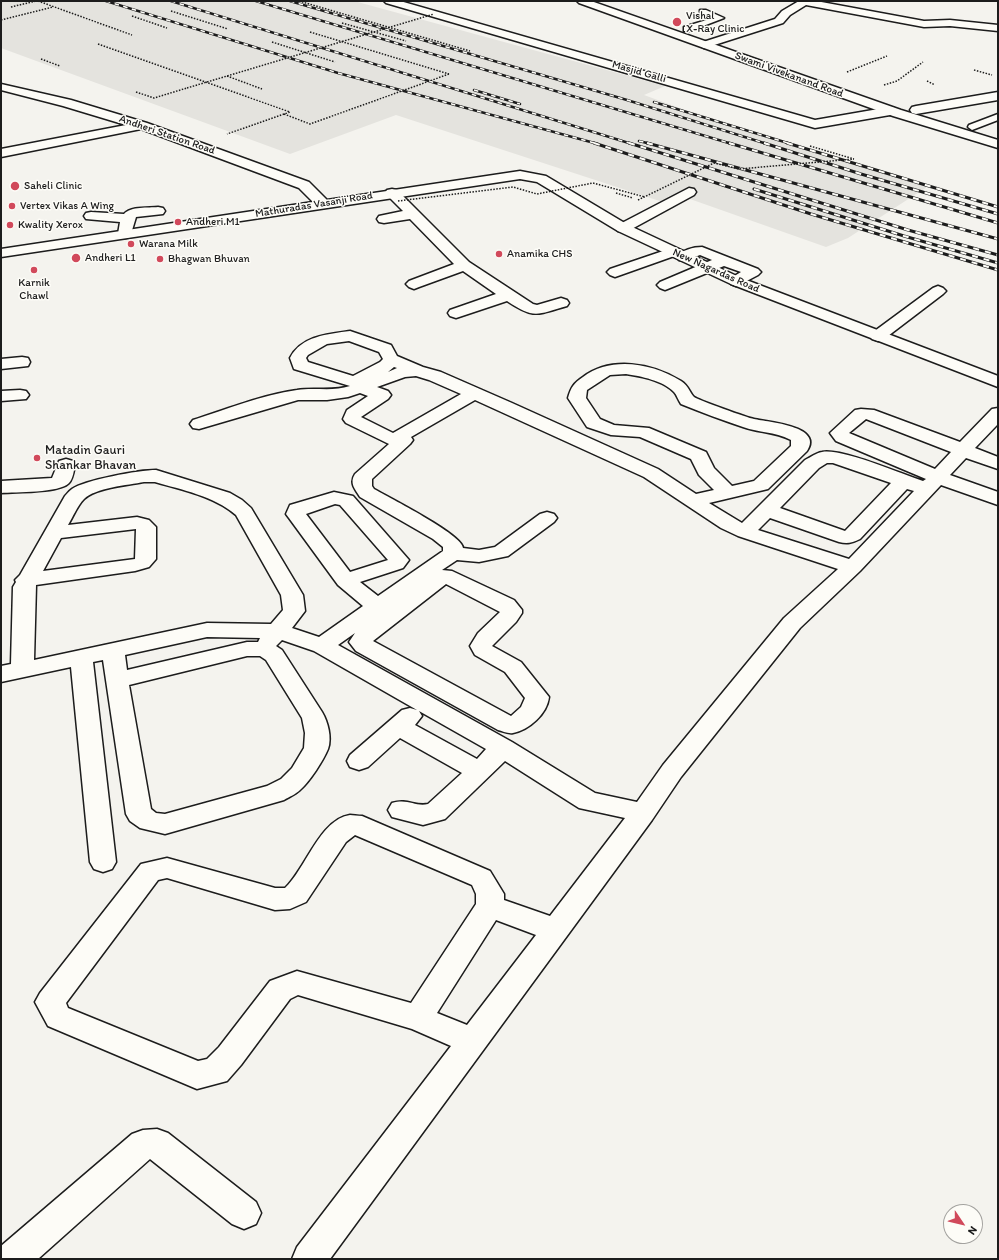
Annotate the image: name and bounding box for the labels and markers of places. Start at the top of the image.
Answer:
place label: Vishal X-Ray Clinic [686,9,744,35]
marker: Vishal X-Ray Clinic [671,16,683,28]
place label: Saheli Clinic [24,179,82,193]
marker: Saheli Clinic [9,180,21,192]
place label: Vertex Vikas A Wing [20,199,114,213]
marker: Vertex Vikas A Wing [7,201,17,211]
place label: Andheri M1 [186,215,240,229]
marker: Andheri M1 [173,217,183,227]
place label: Kwality Xerox [18,218,83,232]
marker: Kwality Xerox [5,220,15,230]
place label: Warana Milk [139,237,198,251]
marker: Warana Milk [126,239,136,249]
place label: Anamika CHS [507,247,572,261]
marker: Anamika CHS [494,249,504,259]
place label: Andheri L1 [85,251,136,265]
marker: Andheri L1 [70,252,82,264]
place label: Bhagwan Bhuvan [168,252,250,266]
marker: Bhagwan Bhuvan [155,254,165,264]
marker: Karnik Chawl [29,265,39,275]
place label: Karnik Chawl [18,276,50,302]
place label: Matadin Gauri Shankar Bhavan [45,443,136,474]
marker: Matadin Gauri Shankar Bhavan [32,453,42,463]

